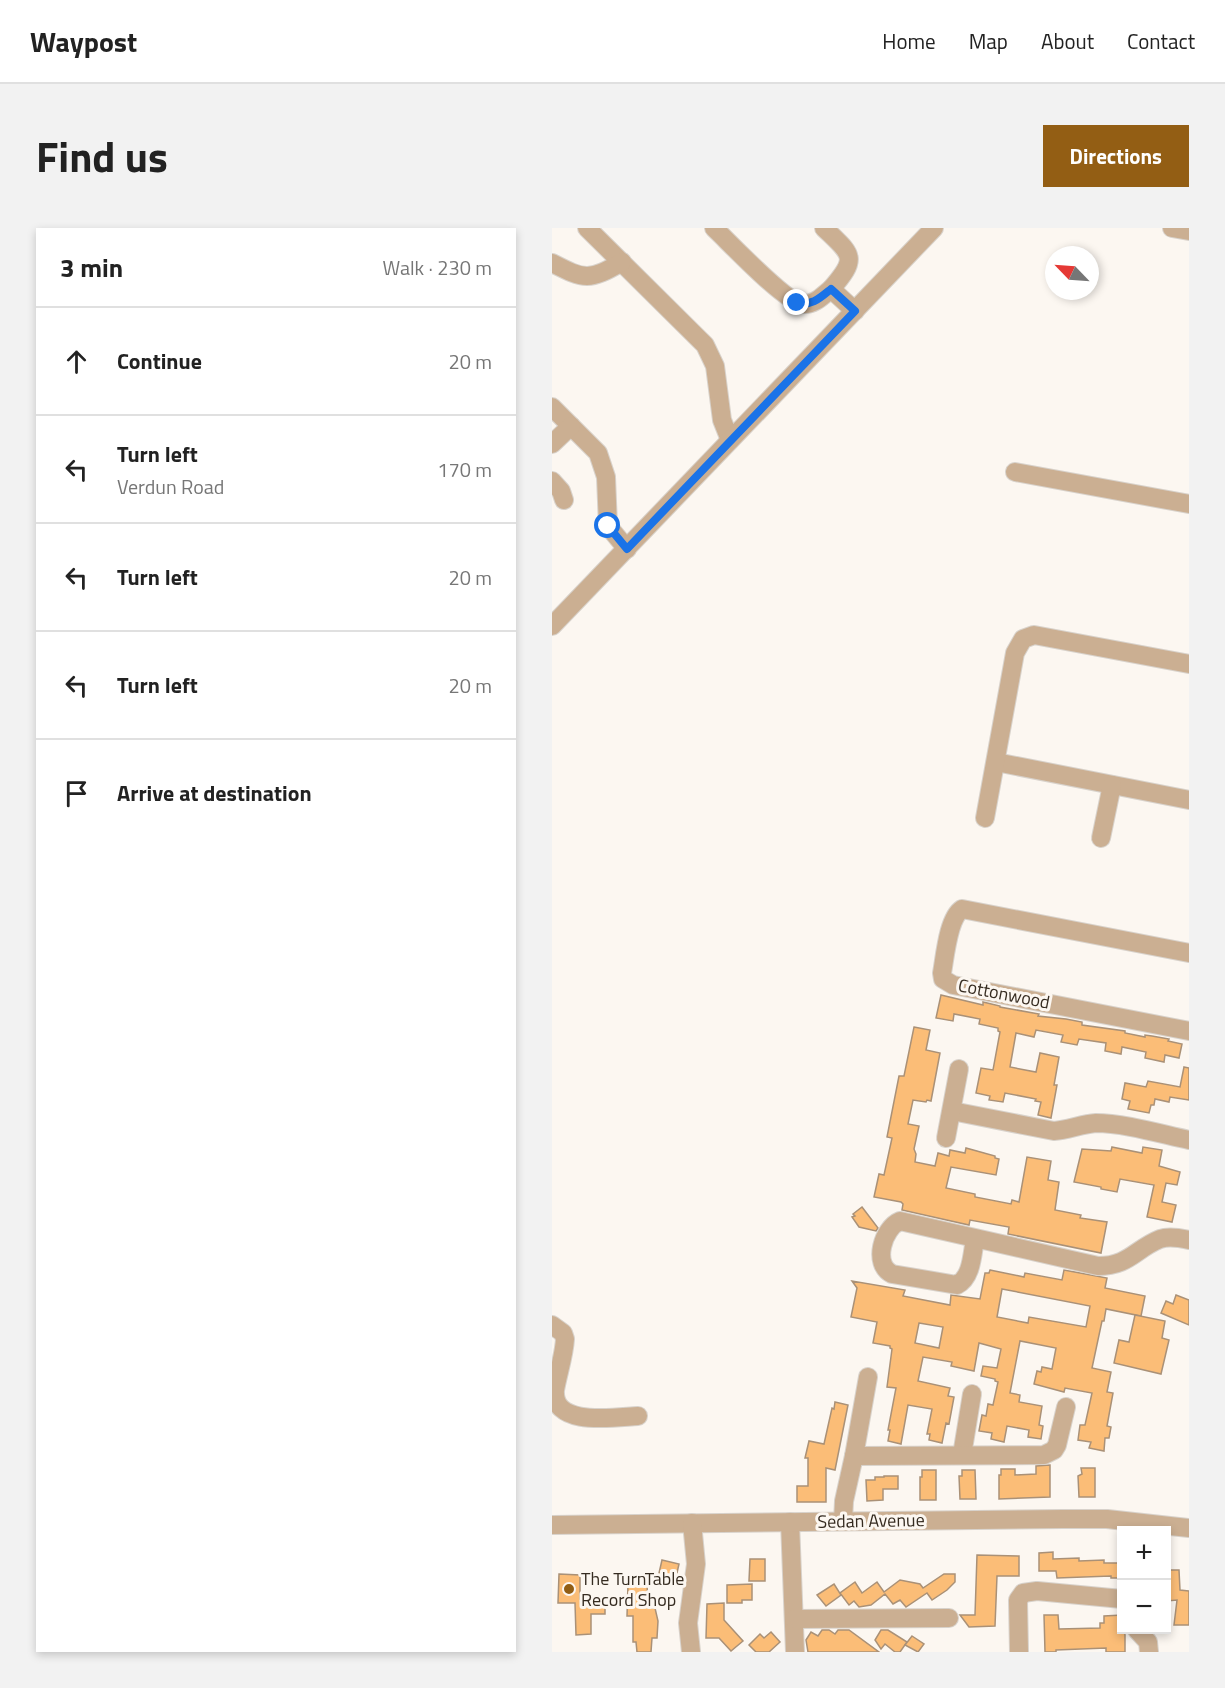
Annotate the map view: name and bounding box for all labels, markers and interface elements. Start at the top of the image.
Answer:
text: Waypost [30,20,137,63]
text: Home [882,25,936,57]
text: Map [969,25,1008,57]
text: About [1041,25,1094,57]
text: Contact [1127,25,1195,57]
text: Find us [36,124,168,188]
button: Directions [1043,125,1189,187]
north arrow [1045,246,1099,300]
text: 3 min [60,248,123,287]
text: Walk · 230 m [383,252,492,283]
route end [783,289,809,315]
text: Continue [117,344,202,378]
icon: ahead [60,345,93,378]
text: 20 m [448,346,492,377]
text: Turn left [117,437,198,471]
icon: left [60,453,93,486]
text: 170 m [437,454,492,485]
text: Verdun Road [117,471,224,502]
route start [594,512,620,538]
text: Turn left [117,560,198,594]
icon: left [60,561,93,594]
text: 20 m [448,562,492,593]
text: Turn left [117,668,198,702]
icon: left [60,669,93,702]
text: 20 m [448,670,492,701]
text: Arrive at destination [117,776,312,810]
icon: arrive [60,777,93,810]
street label: Cottonwood [956,971,1052,1016]
street label: Sedan Avenue [817,1506,925,1535]
map controls [1117,1526,1171,1634]
button: + [1117,1526,1171,1580]
place label: The TurnTable Record Shop [581,1565,684,1613]
button: − [1117,1580,1171,1634]
marker: The TurnTable Record Shop [562,1582,576,1596]

